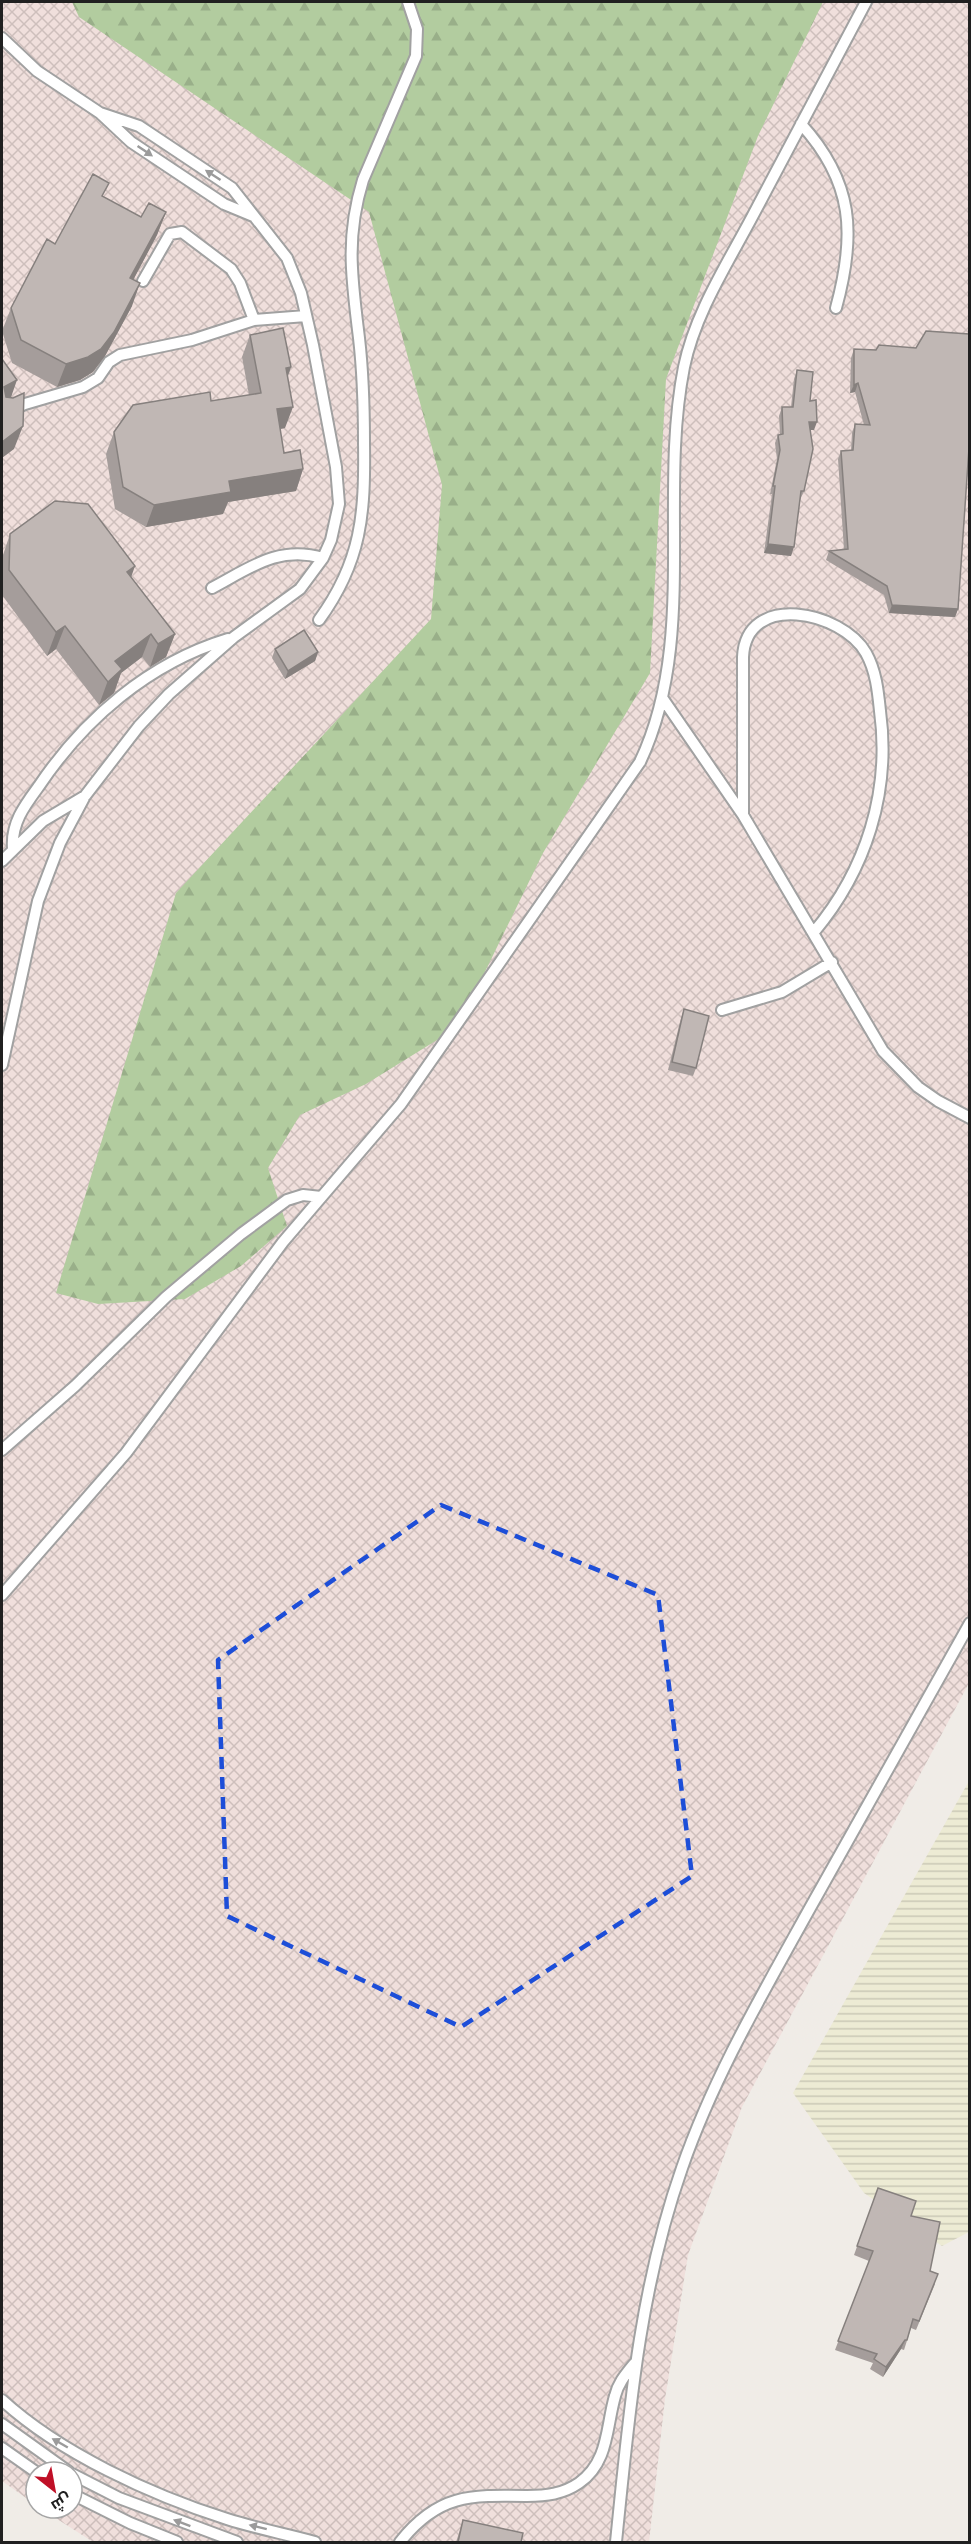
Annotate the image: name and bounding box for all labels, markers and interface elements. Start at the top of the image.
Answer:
one-way arrow [136,145,152,157]
one-way arrow [206,169,222,181]
one-way arrow [52,2438,69,2448]
north arrow [24,2460,84,2520]
text: ش [47,2487,75,2515]
one-way arrow [173,2517,191,2527]
one-way arrow [249,2522,268,2532]

